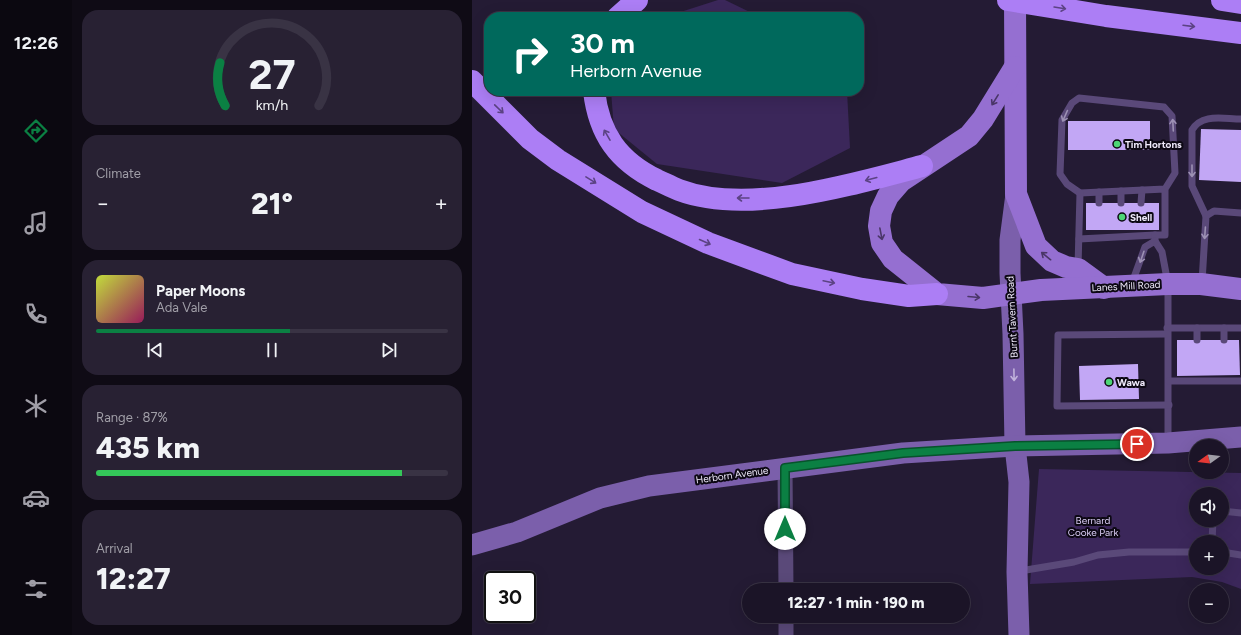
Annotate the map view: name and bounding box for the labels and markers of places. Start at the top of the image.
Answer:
place label: Tim Hortons [1125,138,1182,151]
marker: Tim Hortons [1112,139,1122,149]
place label: Shell [1130,211,1152,224]
marker: Shell [1117,212,1127,222]
place label: Wawa [1117,376,1145,389]
marker: Wawa [1104,377,1114,387]
pin [1120,427,1154,461]

